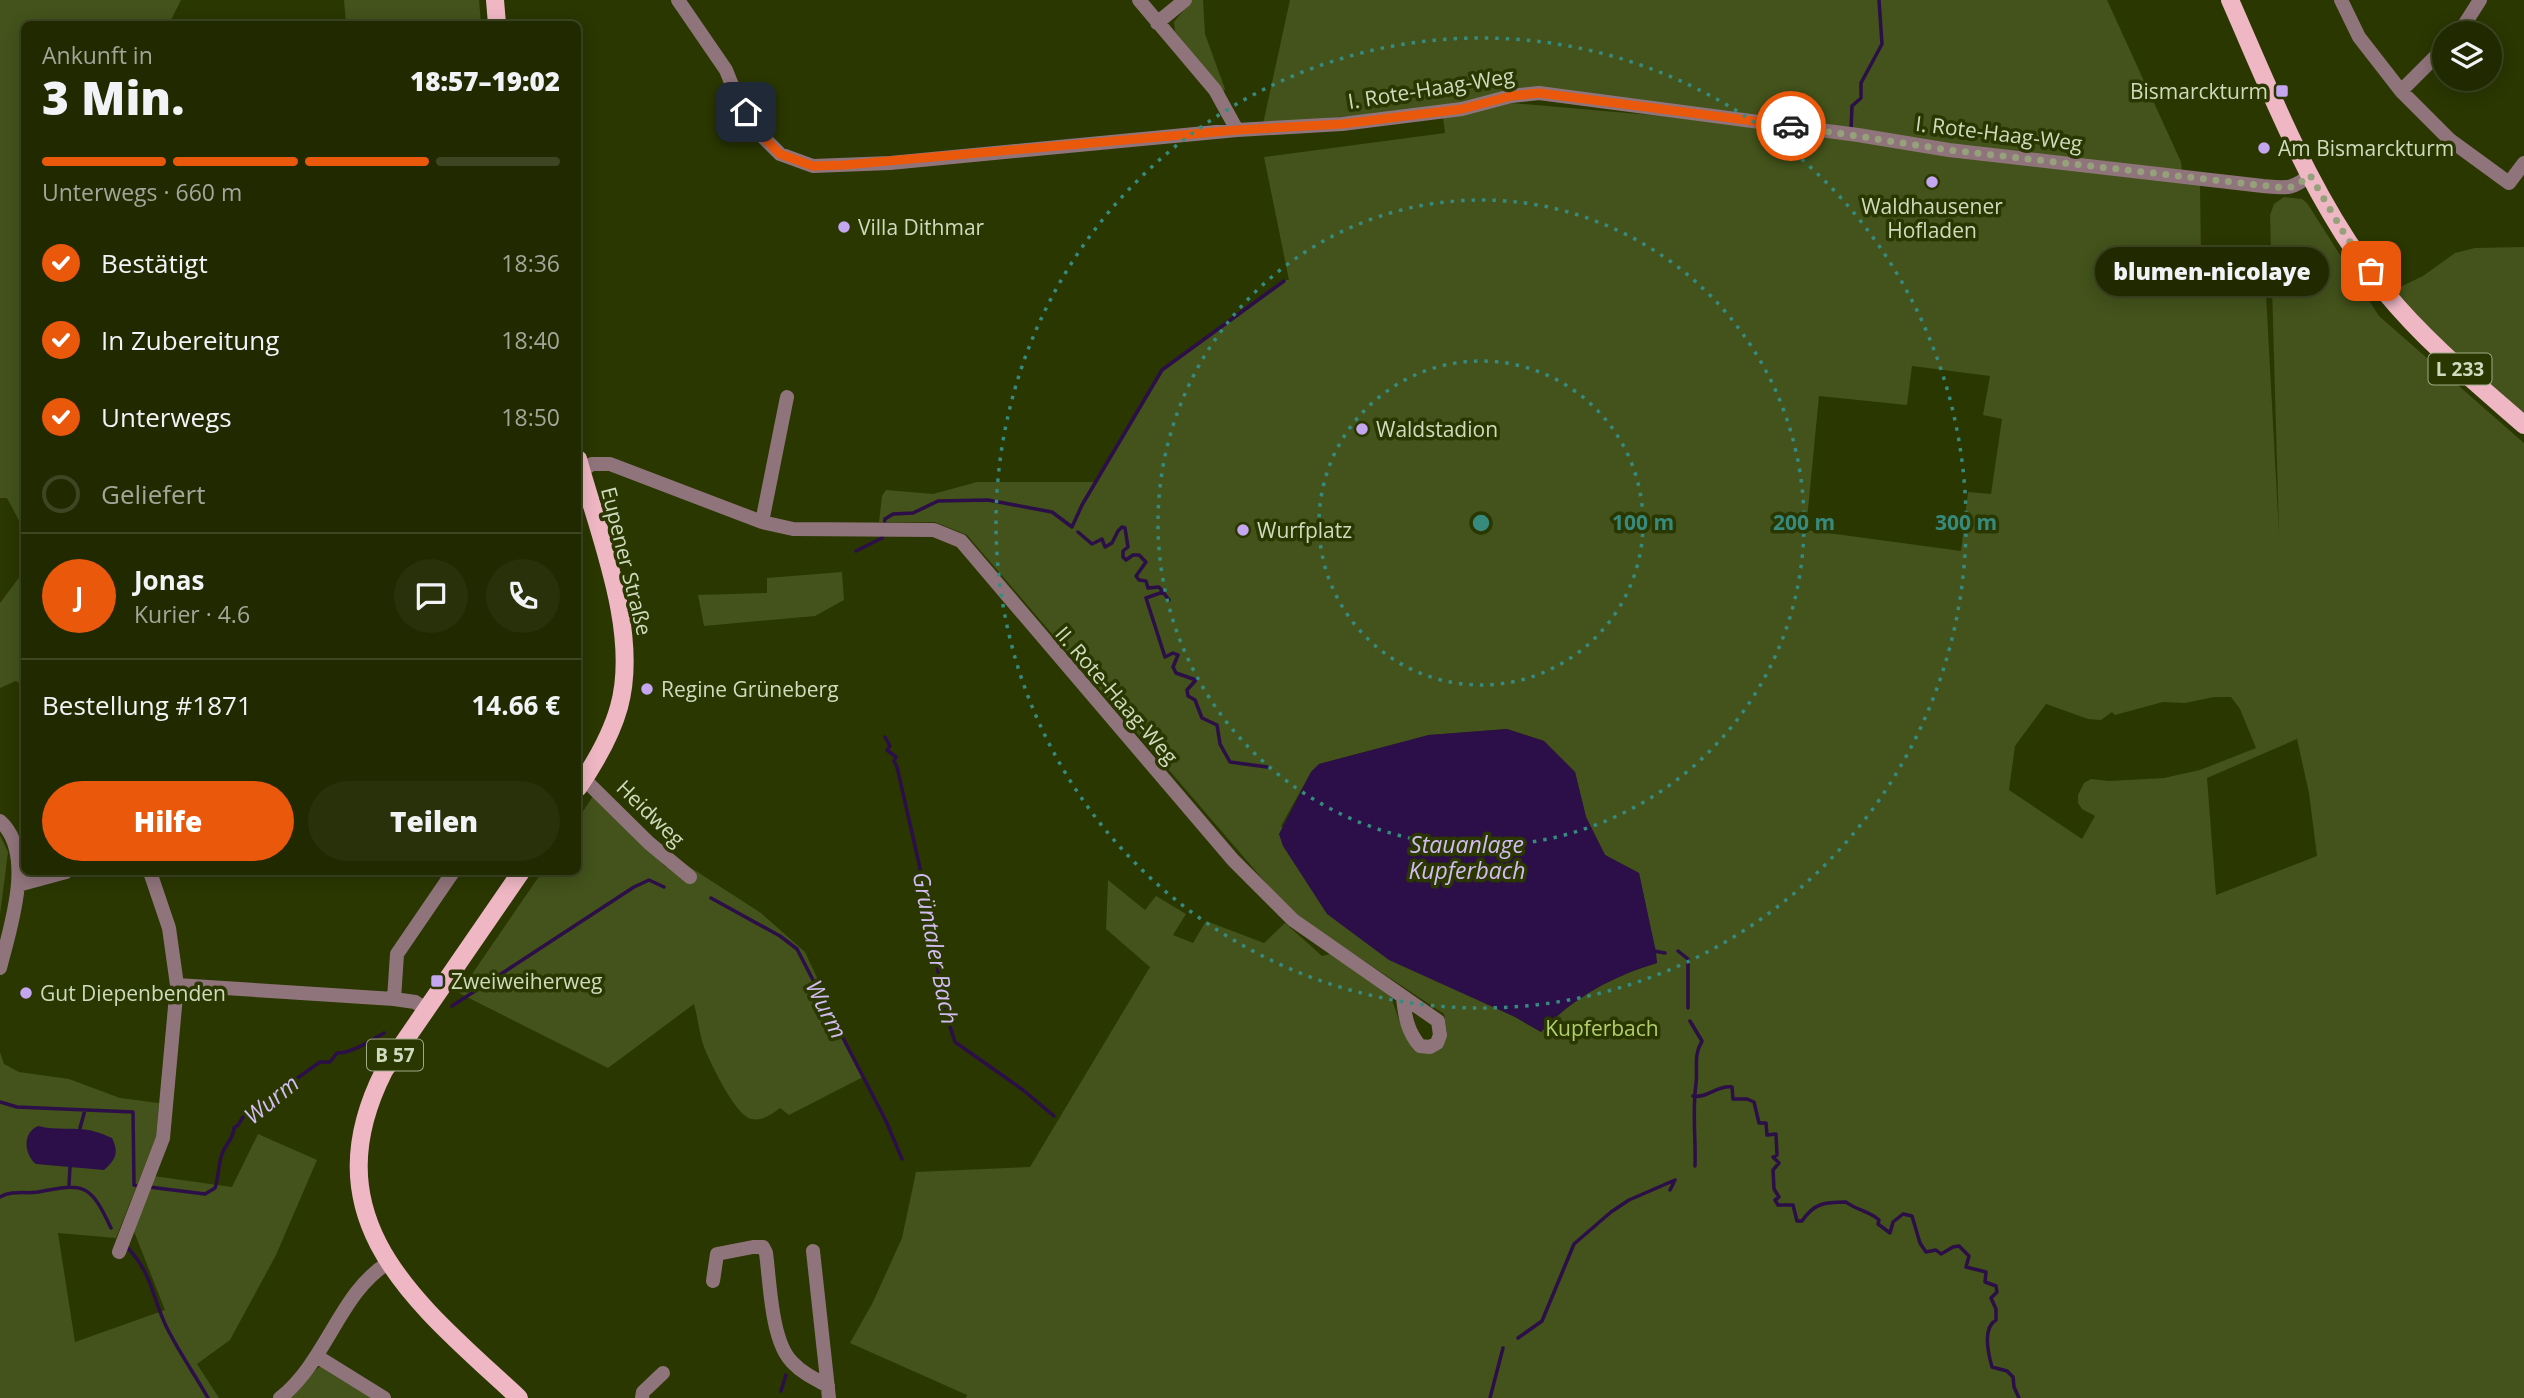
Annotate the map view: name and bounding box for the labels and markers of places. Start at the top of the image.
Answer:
place label: Bismarckturm [2130,77,2268,105]
pin [716,82,776,142]
marker: Bismarckturm [2274,83,2290,99]
place label: Am Bismarckturm [2278,134,2454,162]
marker: Am Bismarckturm [2256,140,2272,156]
marker: Waldhausener Hofladen [1924,174,1940,190]
place label: Waldhausener Hofladen [1861,192,2003,244]
place label: Villa Dithmar [858,213,985,241]
marker: Villa Dithmar [836,219,852,235]
pin [2341,241,2401,301]
callout: blumen-nicolaye [2094,246,2329,296]
place label: Waldstadion [1376,415,1498,443]
marker: Waldstadion [1354,421,1370,437]
centre of rings [1469,511,1493,535]
place label: Wurfplatz [1257,516,1352,544]
marker: Wurfplatz [1235,522,1251,538]
place label: Regine Grüneberg [661,675,839,703]
marker: Regine Grüneberg [639,681,655,697]
place label: Zweiweiherweg [451,967,602,995]
marker: Zweiweiherweg [429,973,445,989]
place label: Gut Diepenbenden [40,979,226,1007]
marker: Gut Diepenbenden [18,985,34,1001]

